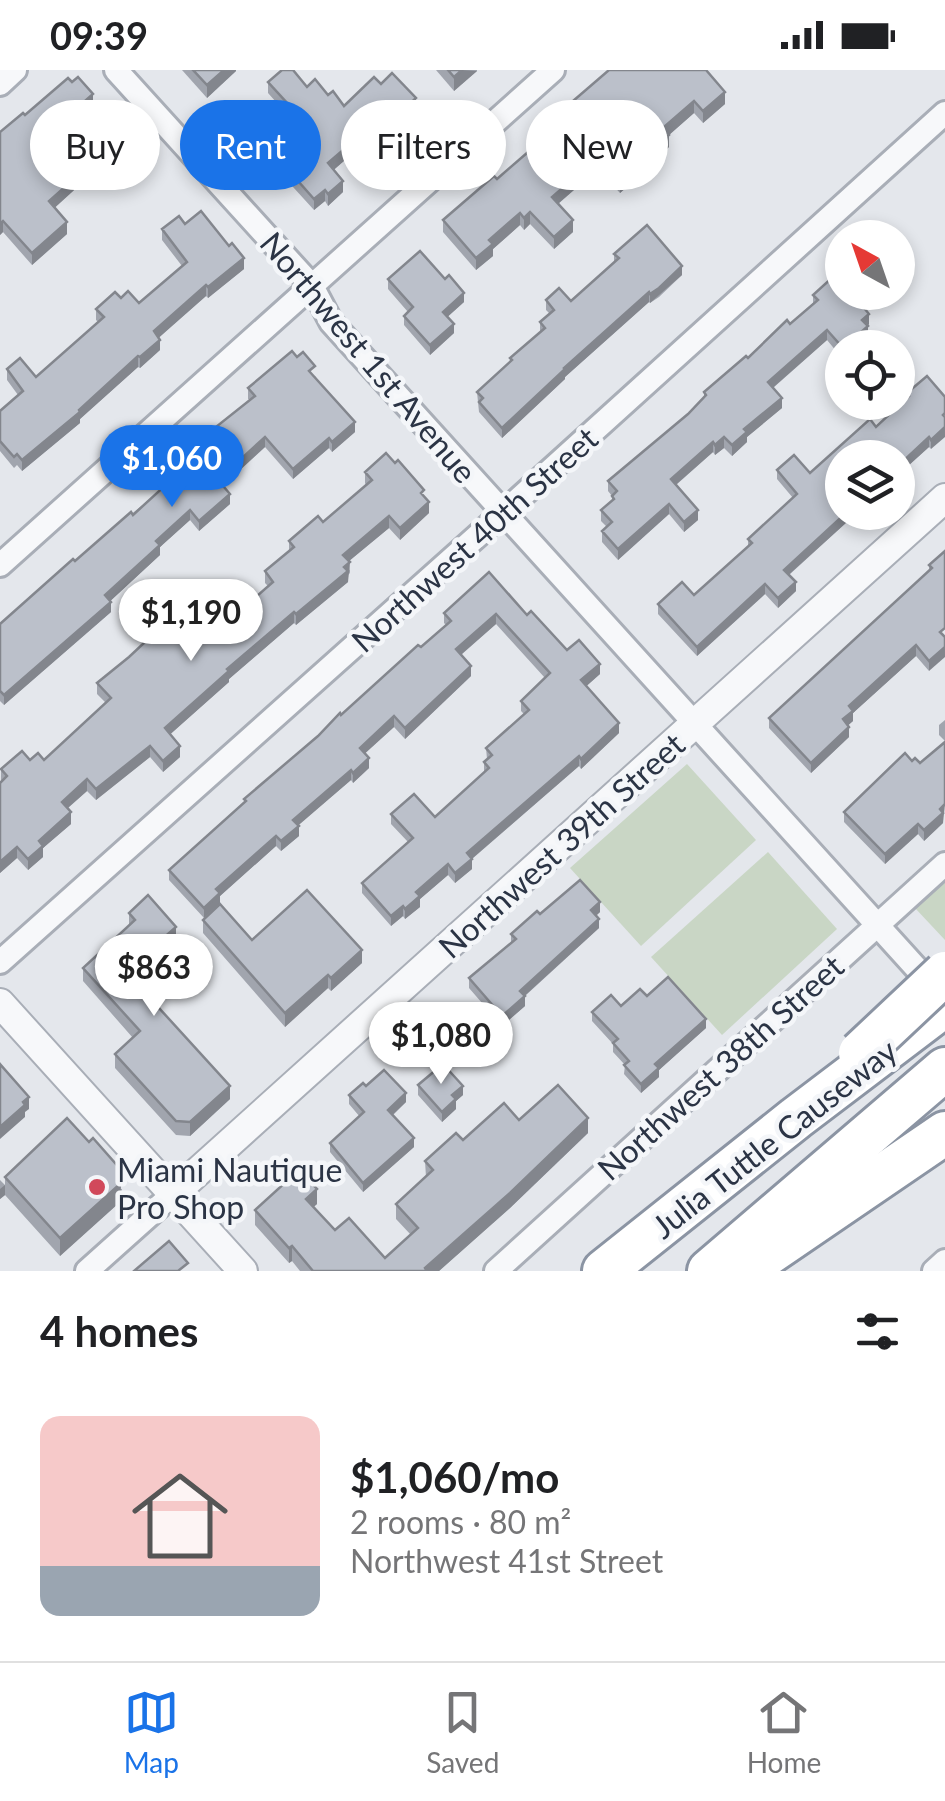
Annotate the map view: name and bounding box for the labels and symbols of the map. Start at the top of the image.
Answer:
north arrow [825,220,915,310]
street label: Northwest 1st Avenue [253,224,485,490]
street label: Northwest 40th Street [343,418,605,660]
pin: $1,060 [91,425,253,510]
pin: $1,190 [110,579,272,664]
street label: Northwest 39th Street [430,724,692,966]
pin: $863 [95,934,213,1019]
street label: Northwest 38th Street [589,946,851,1188]
pin: $1,080 [360,1002,522,1087]
street label: Julia Tuttle Causeway [644,1030,905,1246]
place label: Miami Nautique Pro Shop [117,1150,342,1226]
marker: Miami Nautique Pro Shop [86,1176,108,1198]

